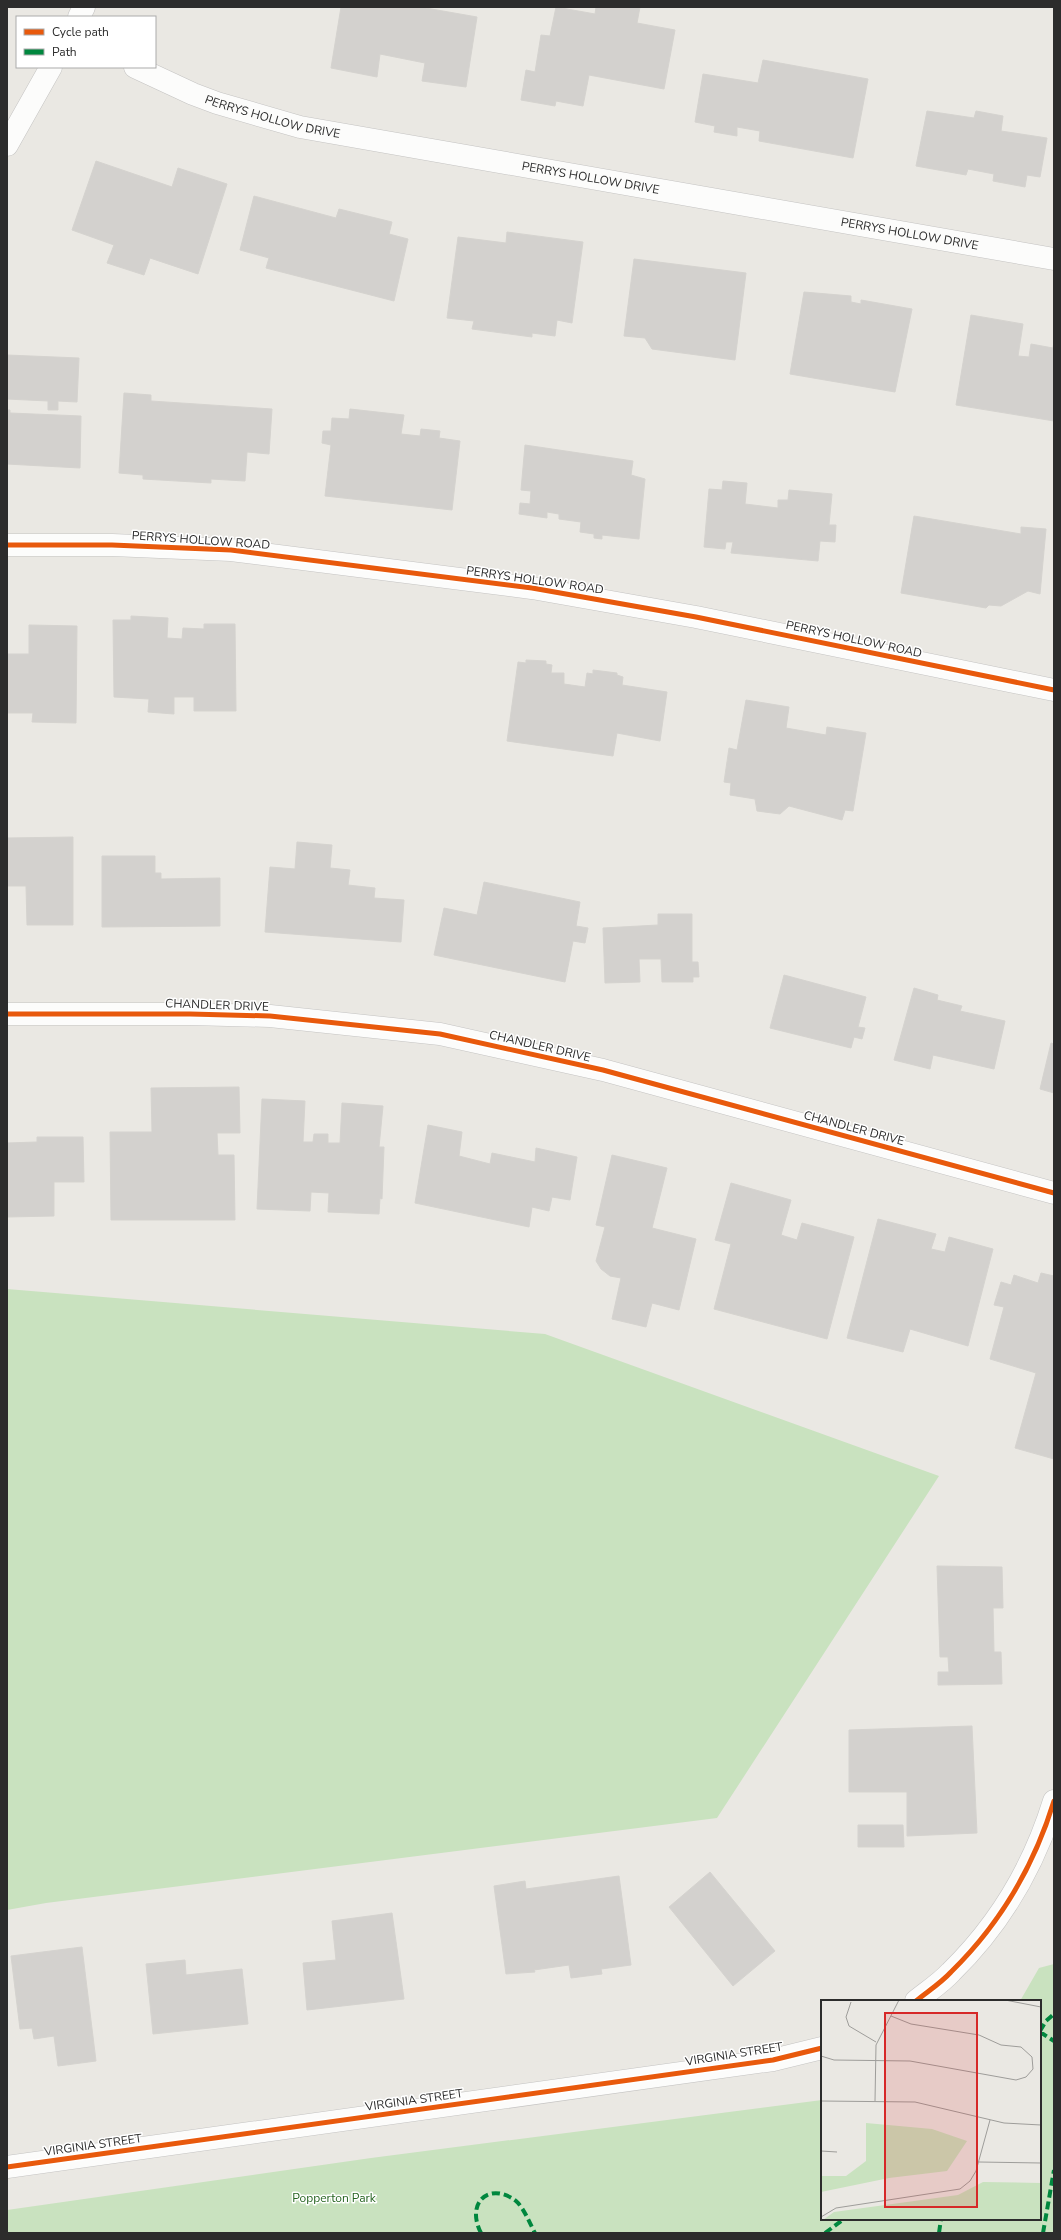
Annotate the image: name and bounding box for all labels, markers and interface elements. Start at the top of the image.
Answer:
legend [16,16,156,68]
text: Cycle path [52,24,109,40]
text: Path [52,44,77,60]
street label: PERRYS HOLLOW DRIVE [203,91,342,142]
street label: PERRYS HOLLOW DRIVE [520,158,661,198]
street label: PERRYS HOLLOW DRIVE [840,214,980,254]
street label: PERRYS HOLLOW ROAD [131,527,271,553]
street label: PERRYS HOLLOW ROAD [465,562,605,598]
street label: PERRYS HOLLOW ROAD [784,617,924,661]
street label: CHANDLER DRIVE [165,995,269,1015]
street label: CHANDLER DRIVE [488,1027,592,1065]
street label: CHANDLER DRIVE [802,1107,906,1149]
inset map [821,2000,1041,2220]
street label: VIRGINIA STREET [683,2038,785,2070]
street label: VIRGINIA STREET [363,2085,465,2115]
street label: VIRGINIA STREET [42,2130,144,2160]
park label: Popperton Park [292,2190,377,2206]

